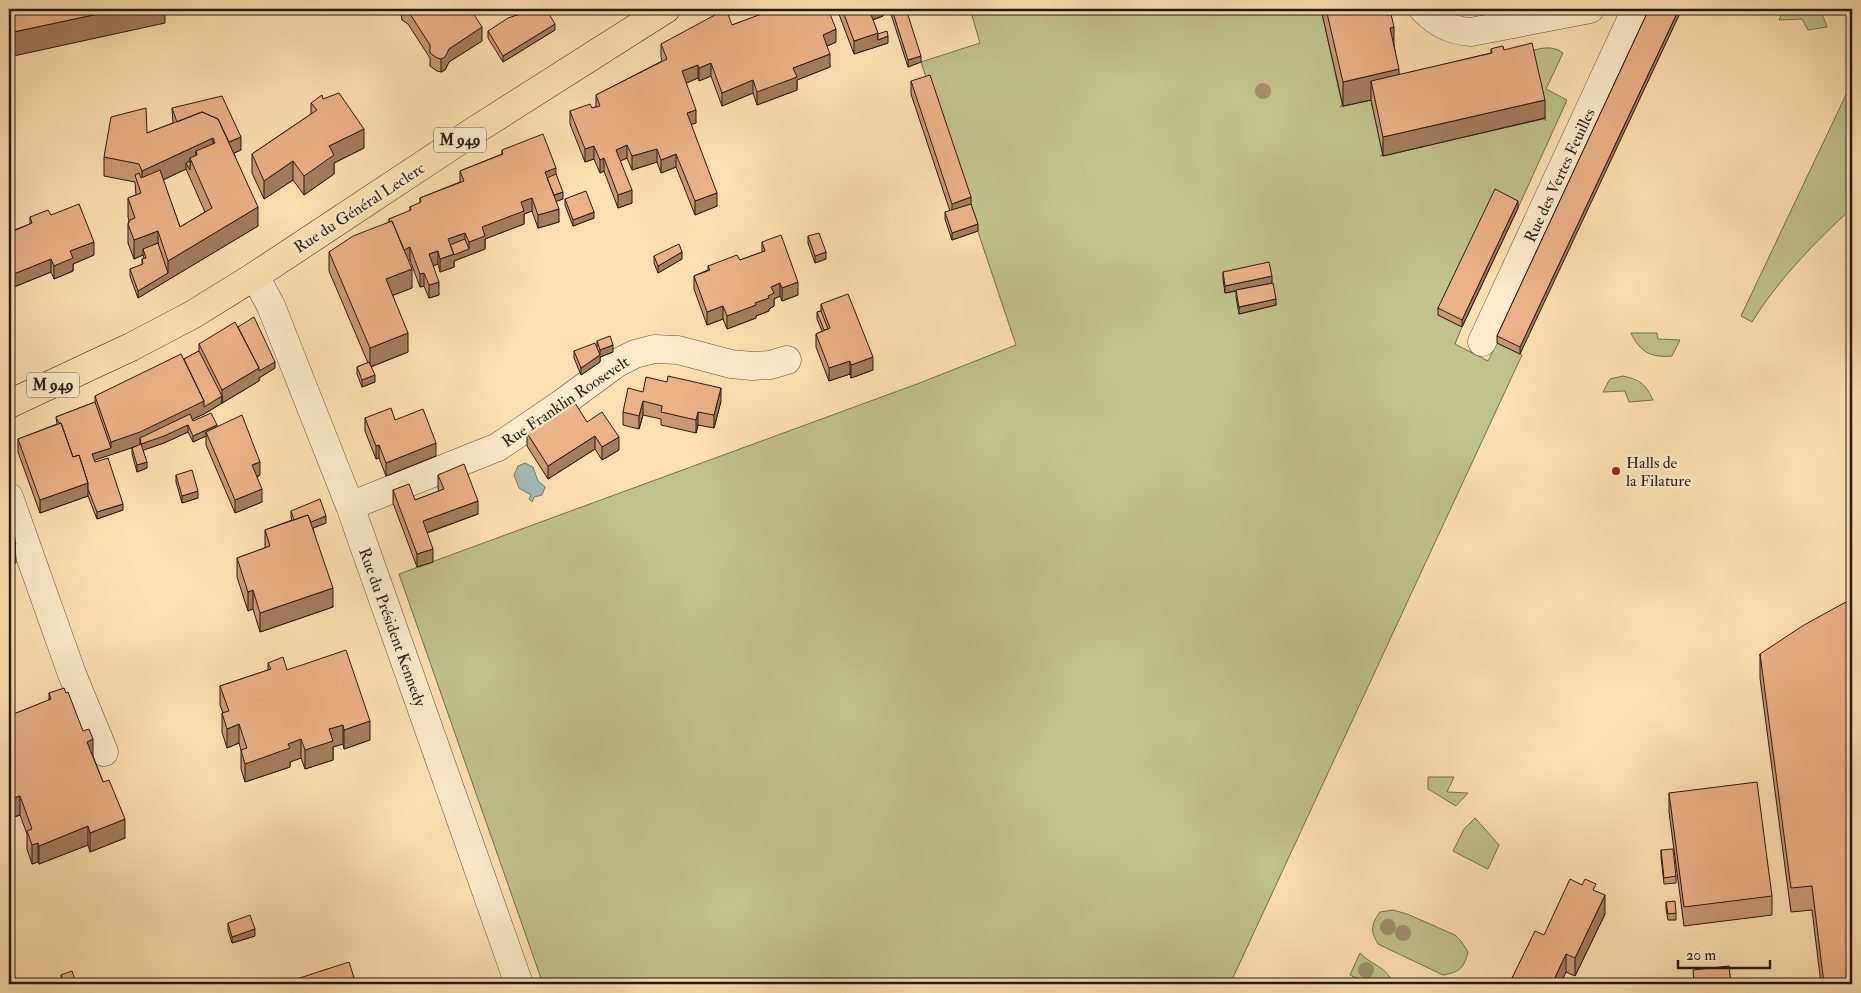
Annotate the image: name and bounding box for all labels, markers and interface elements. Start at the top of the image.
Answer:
street label: Rue des Vertes Feuilles [1520,105,1600,246]
road number: M 949 [434,128,486,152]
street label: Rue du Général Leclerc [290,158,429,258]
street label: Rue Franklin Roosevelt [498,352,633,452]
road number: M 949 [27,372,79,398]
place label: Halls de la Filature [1626,453,1691,491]
marker: Halls de la Filature [1610,465,1622,477]
street label: Rue du Président Kennedy [354,545,430,710]
scale bar [1678,938,1771,970]
text: 20 m [1686,946,1716,965]

